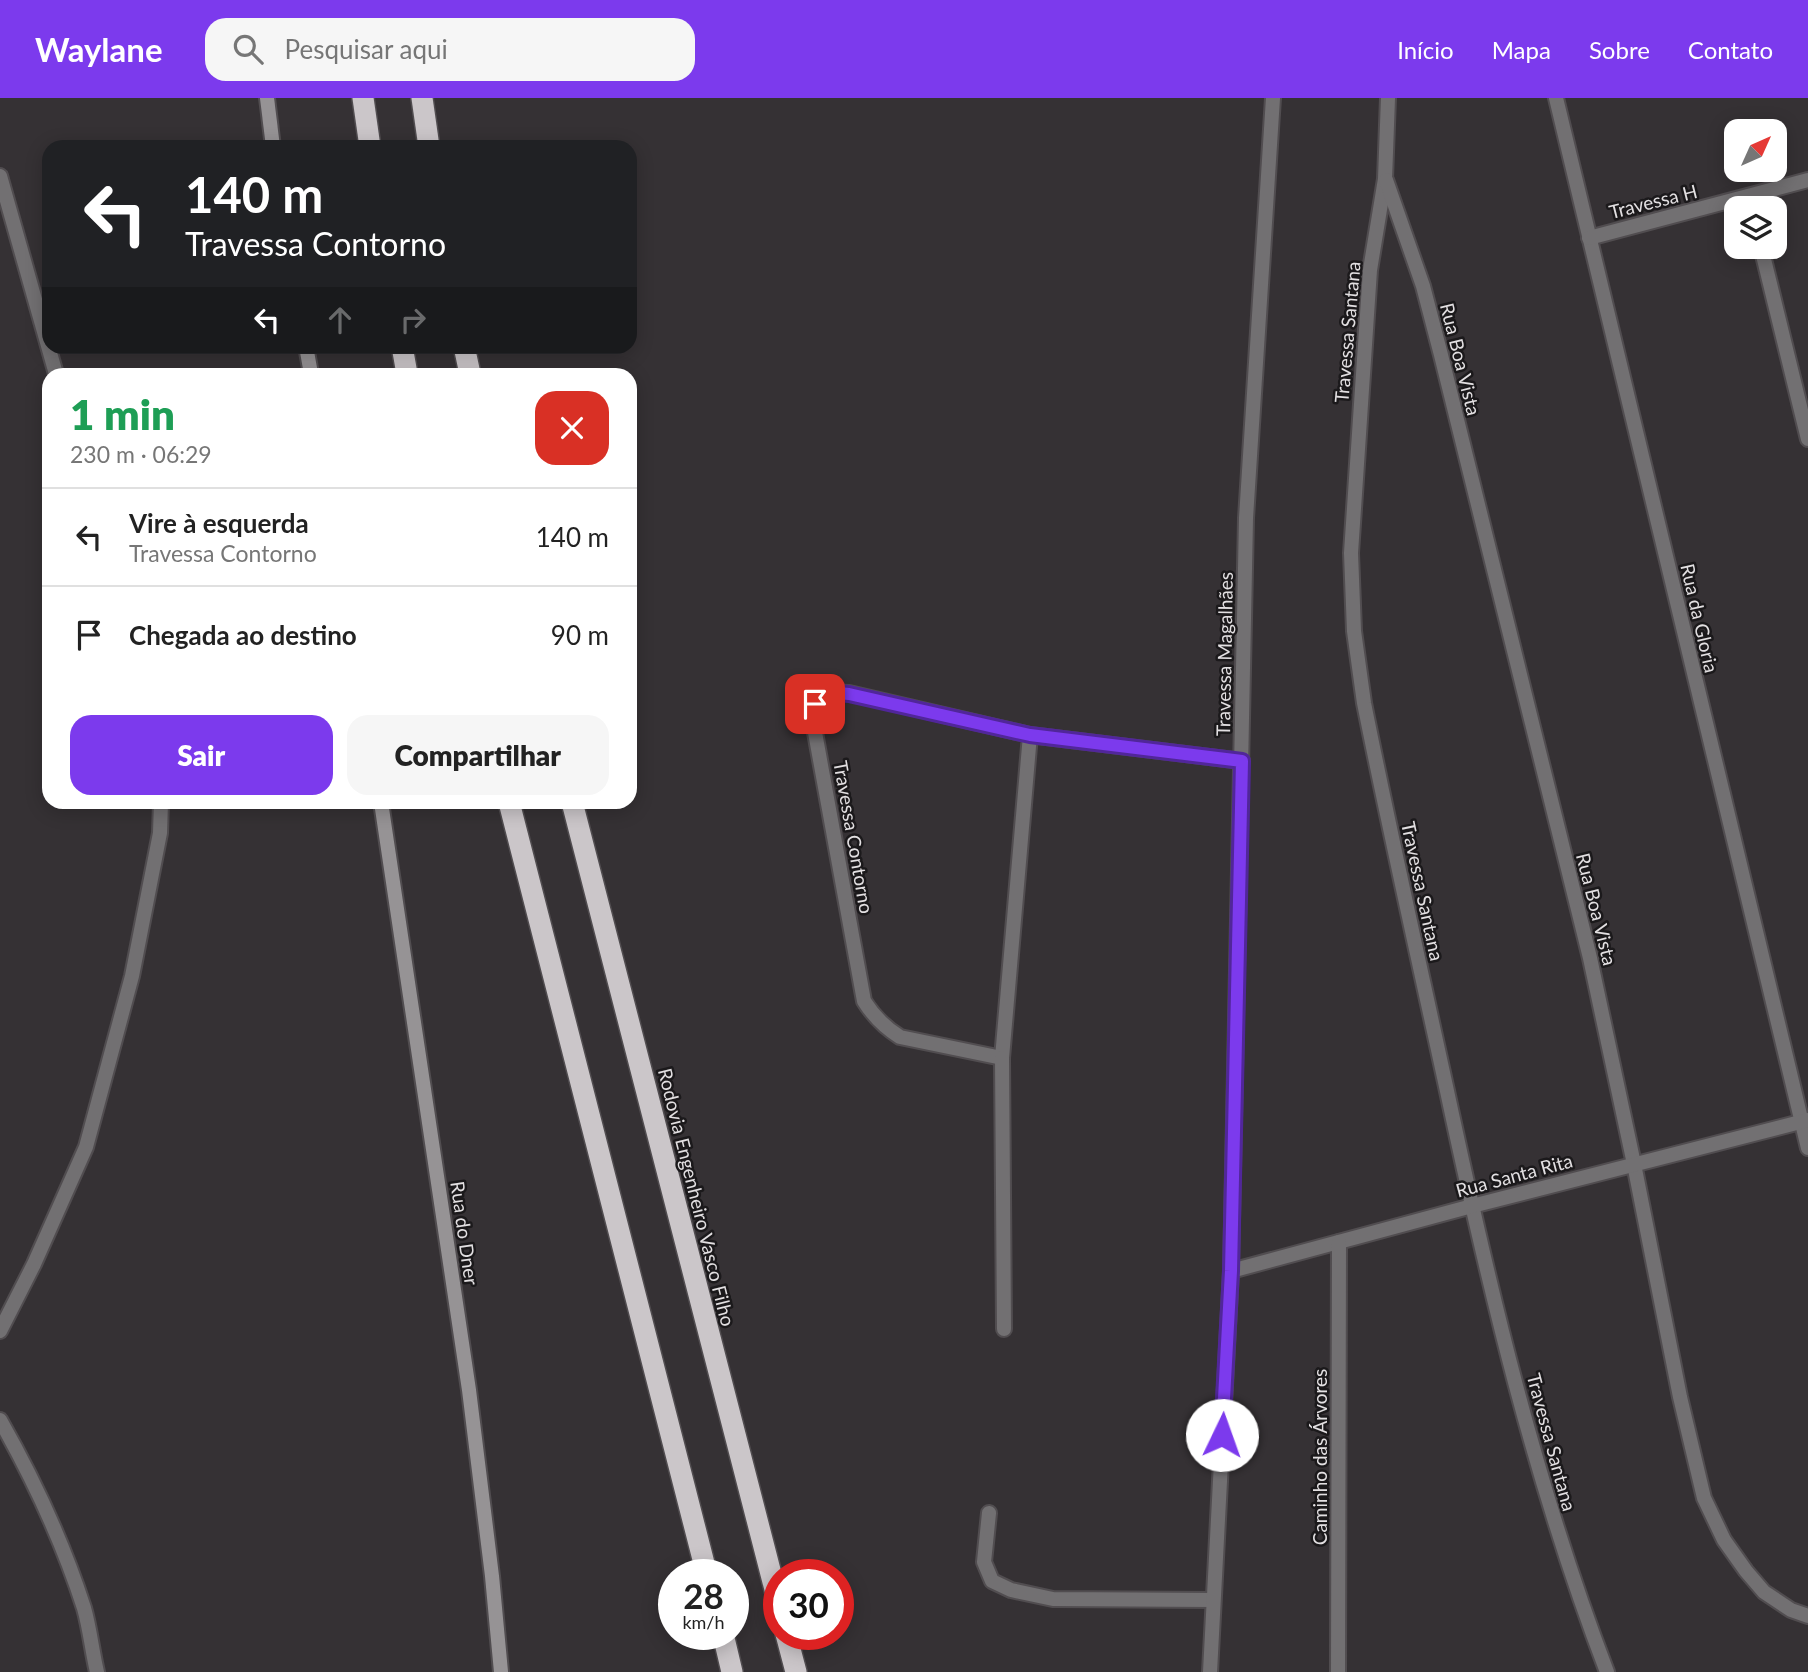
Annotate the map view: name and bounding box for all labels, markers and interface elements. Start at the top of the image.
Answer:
search box [205,18,695,81]
text: Waylane [35,29,163,69]
icon: search [229,30,267,68]
text: Pesquisar aqui [285,33,448,65]
text: Início [1397,35,1454,64]
text: Mapa [1492,35,1551,64]
text: Sobre [1589,35,1650,64]
text: Contato [1688,35,1773,64]
north arrow [1724,119,1787,182]
map controls [1724,119,1787,259]
text: 140 m [185,165,323,223]
icon: left [70,168,161,259]
street label: Travessa H [1607,179,1699,223]
button: layers [1724,196,1787,259]
text: Travessa Contorno [185,224,446,263]
street label: Travessa Santana [1329,260,1365,404]
street label: Rua Boa Vista [1436,300,1486,418]
icon: left [248,301,286,339]
icon: ahead [321,301,359,339]
icon: right [394,301,432,339]
text: 1 min [70,389,175,439]
button: close [535,391,609,465]
text: 230 m · 06:29 [70,440,212,468]
text: Vire à esquerda [129,507,309,539]
icon: left [70,518,108,556]
text: 140 m [536,521,609,553]
text: Travessa Contorno [129,539,317,567]
street label: Rua da Gloria [1676,561,1724,675]
street label: Travessa Magalhães [1211,572,1237,736]
icon: arrive [70,616,108,654]
text: Chegada ao destino [129,619,357,651]
text: 90 m [551,619,609,651]
pin [785,674,845,734]
icon: arrive [796,685,834,723]
button: Sair [70,715,333,795]
button: Compartilhar [347,715,609,795]
street label: Travessa Contorno [829,759,879,915]
street label: Travessa Santana [1397,819,1449,963]
street label: Rua Boa Vista [1572,850,1622,968]
street label: Rodovia Engenheiro Vasco Filho [654,1066,740,1328]
street label: Rua Santa Rita [1453,1148,1575,1202]
street label: Rua do Dner [446,1180,484,1286]
street label: Caminho das Árvores [1308,1369,1331,1545]
street label: Travessa Santana [1523,1371,1581,1513]
position arrow [1185,1398,1259,1472]
speed limit sign: 30 [763,1559,854,1650]
text: 28 [683,1574,724,1616]
text: km/h [682,1611,725,1633]

